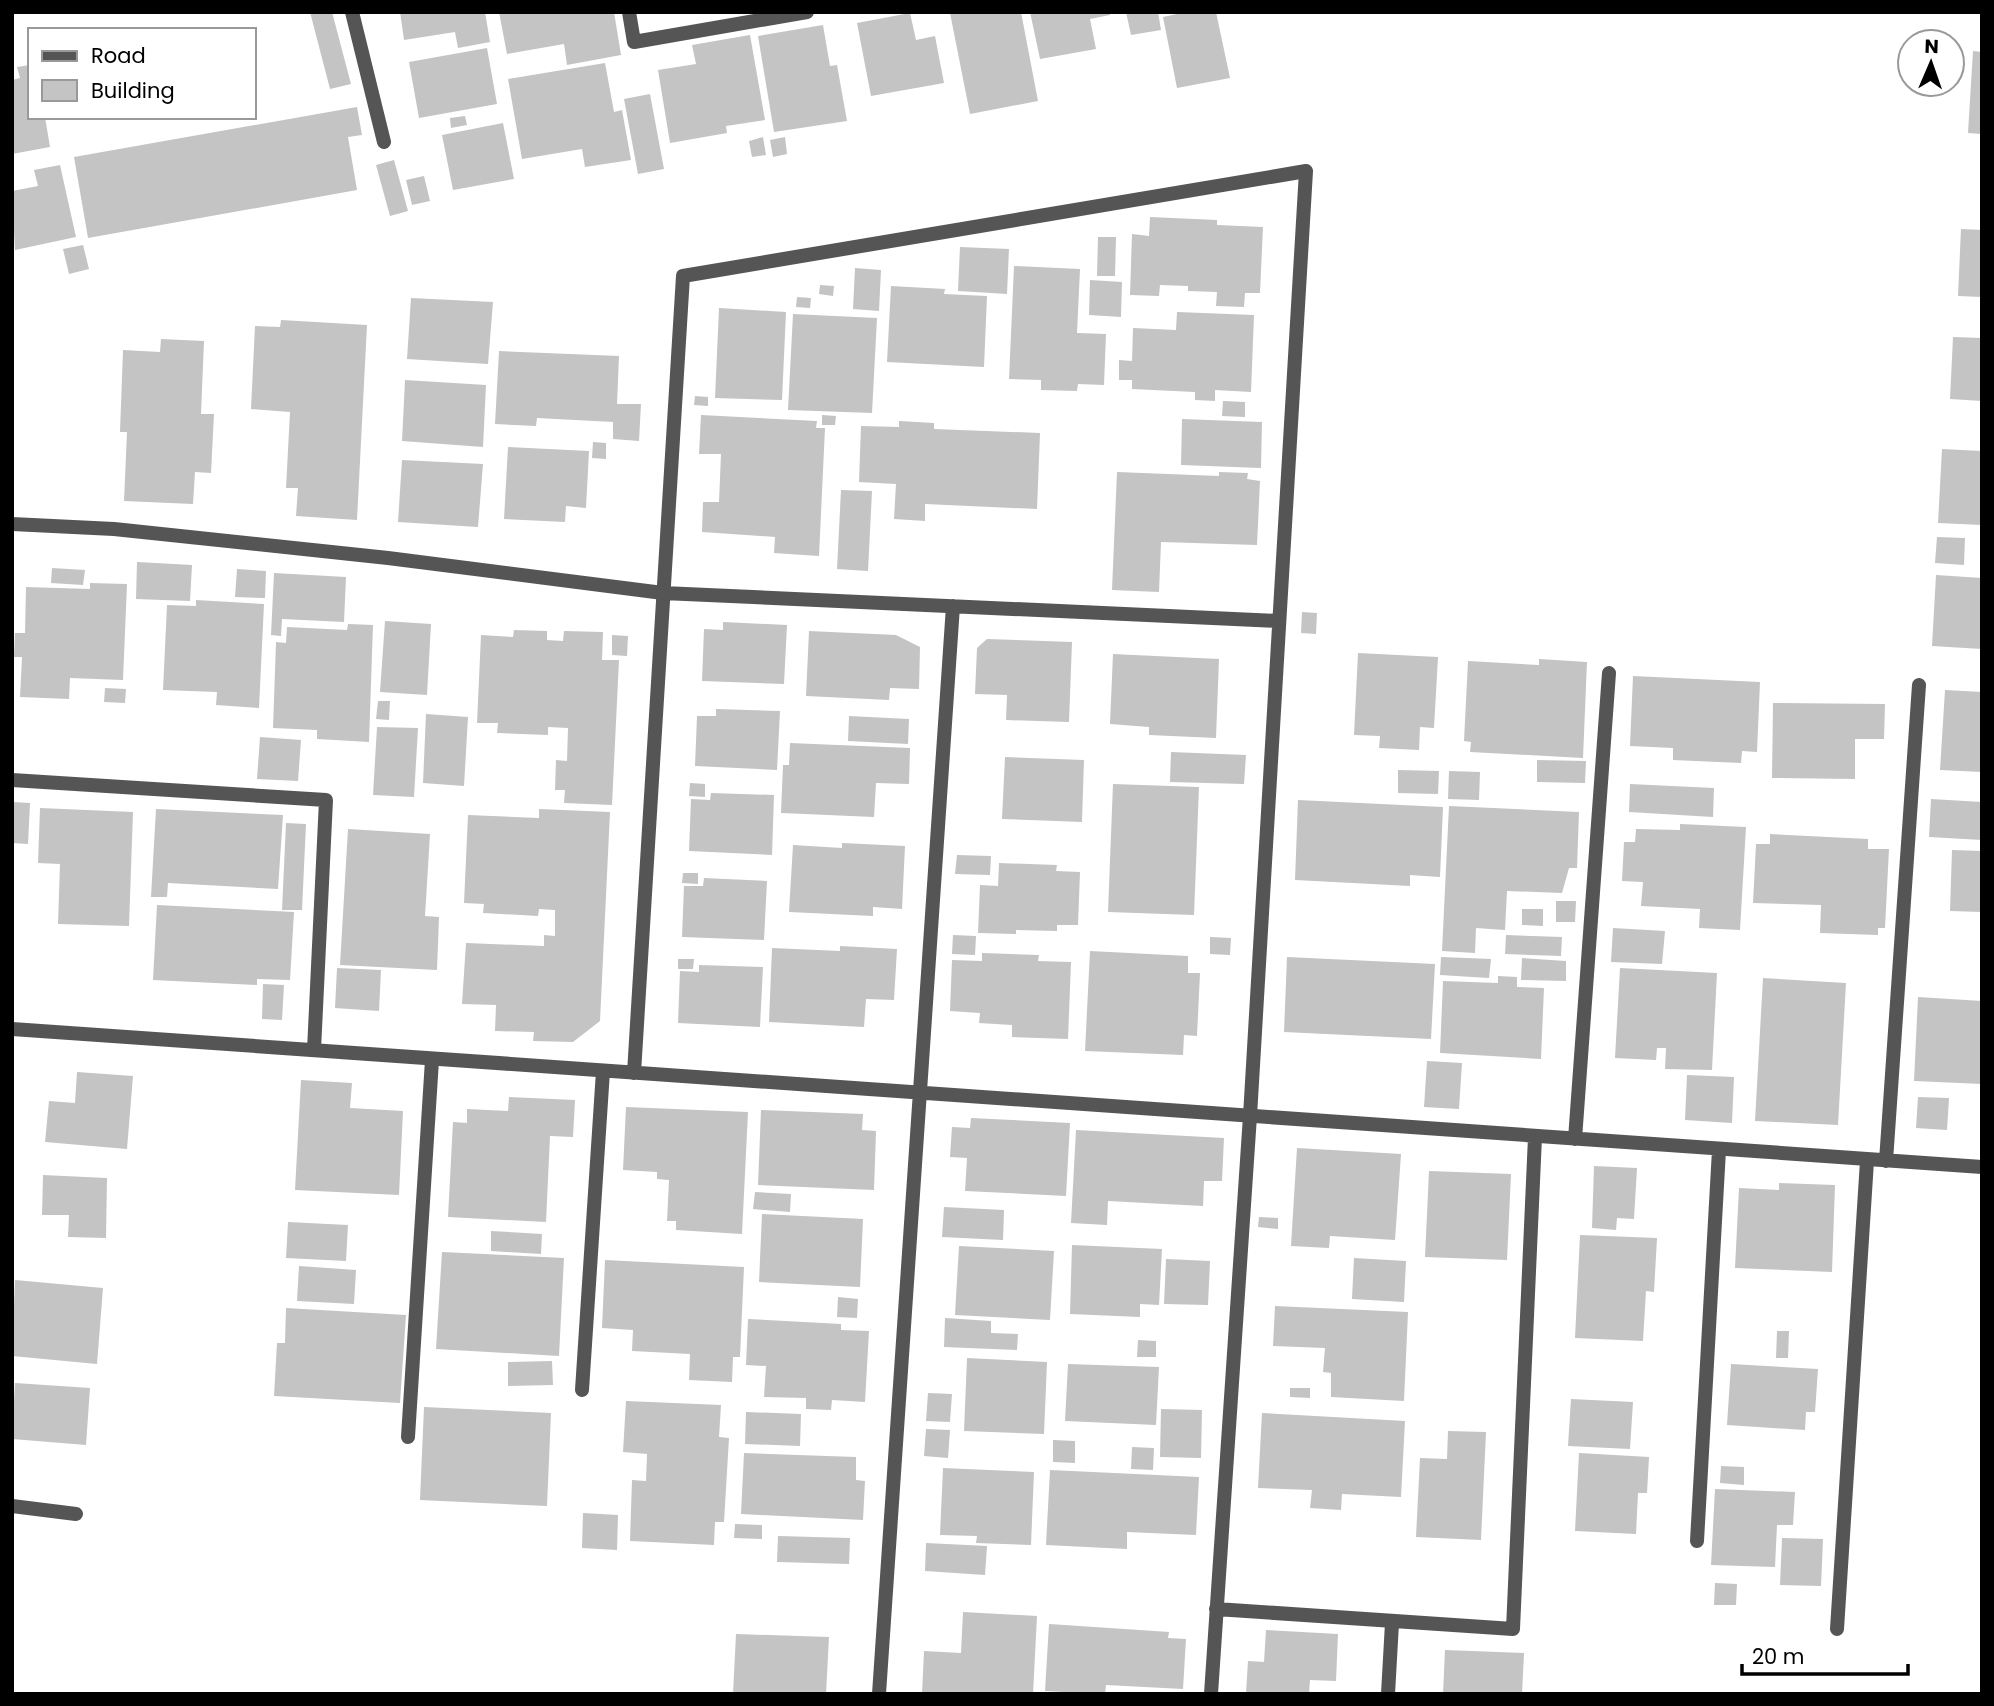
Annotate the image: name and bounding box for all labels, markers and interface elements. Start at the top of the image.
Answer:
legend [28,28,256,119]
north arrow [1896,28,1966,98]
text: N [1924,33,1939,60]
text: Road [91,41,146,70]
text: Building [91,76,175,105]
scale bar [1742,1632,1908,1676]
text: 20 m [1752,1642,1805,1671]

